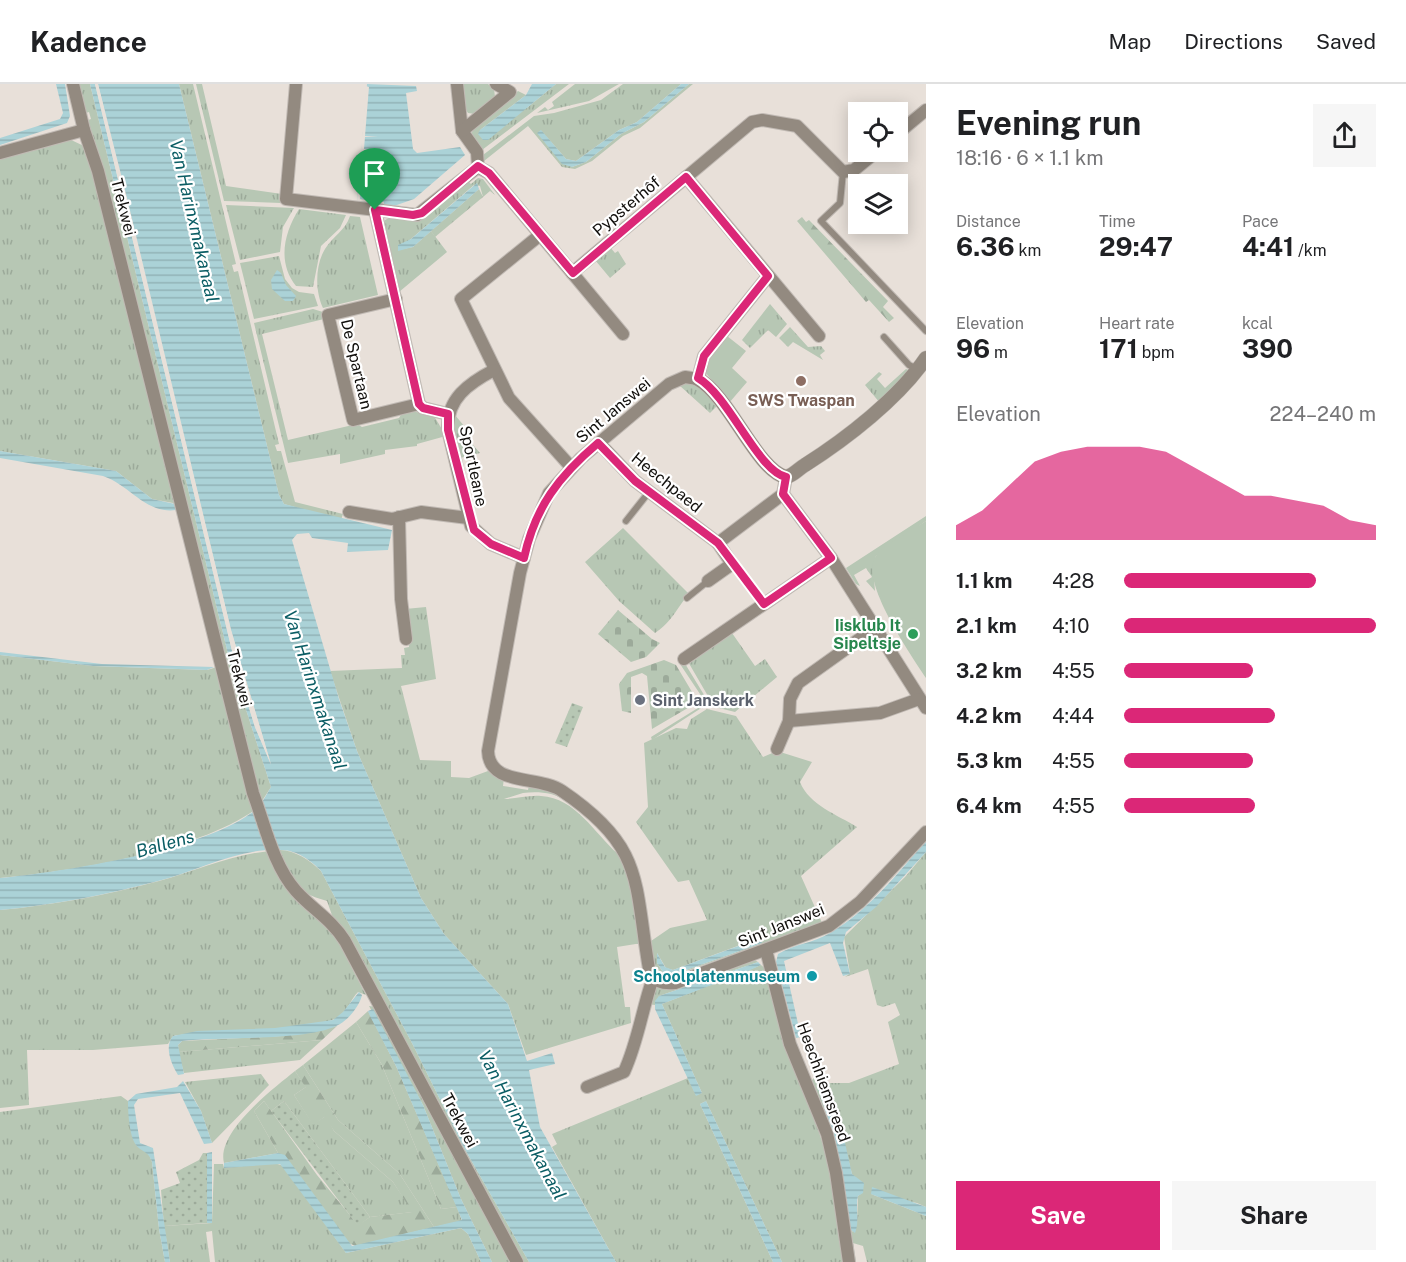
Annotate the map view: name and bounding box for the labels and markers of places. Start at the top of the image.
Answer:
pin [349,148,400,210]
marker: SWS Twaspan [794,374,808,388]
place label: SWS Twaspan [747,391,855,410]
place label: Iisklub It Sipeltsje [833,616,901,653]
marker: Iisklub It Sipeltsje [906,627,920,641]
place label: Sint Janskerk [652,691,754,710]
marker: Sint Janskerk [633,693,647,707]
place label: Schoolplatenmuseum [633,967,800,986]
marker: Schoolplatenmuseum [805,969,819,983]

